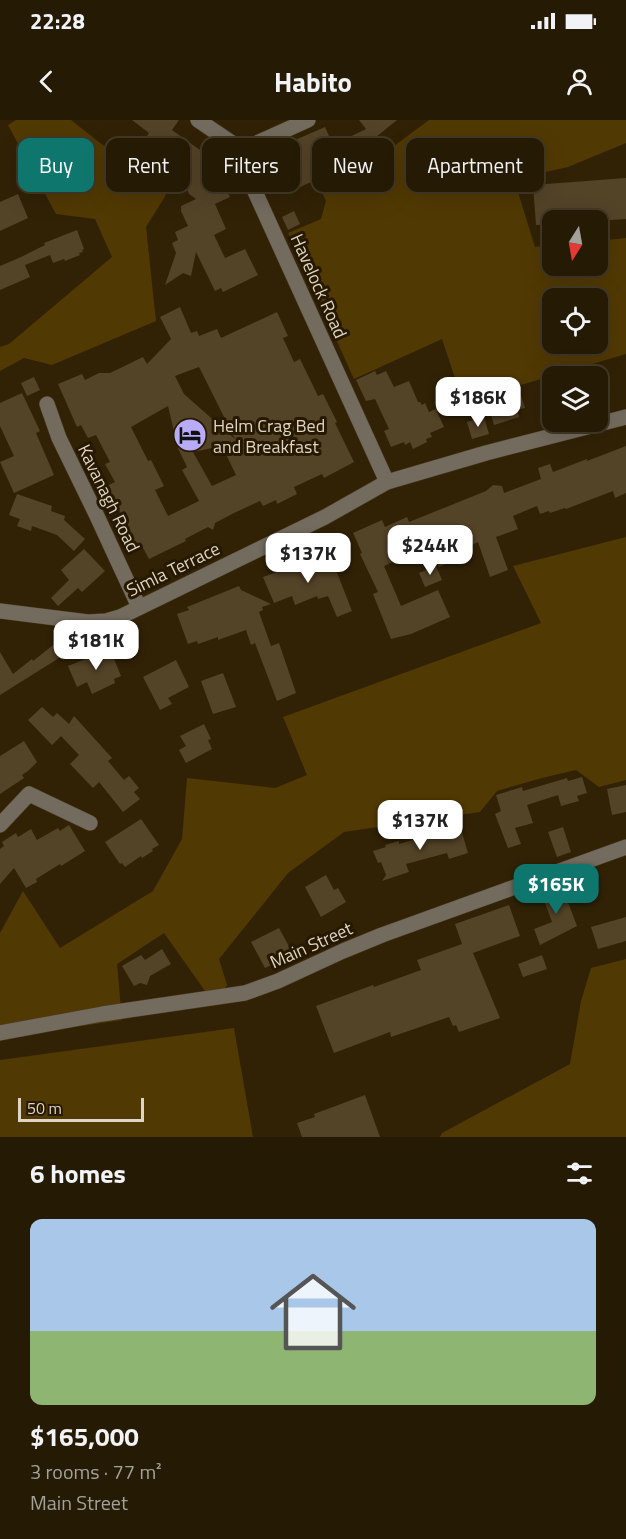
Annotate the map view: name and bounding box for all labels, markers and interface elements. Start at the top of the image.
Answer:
text: 22:28 [30,4,85,38]
text: Habito [274,61,352,102]
icon: back [30,65,63,98]
icon: person [563,65,596,98]
chip: Buy [18,138,94,192]
chip: Rent [106,138,190,192]
chip: Filters [202,138,300,192]
chip: New [312,138,394,192]
chip: Apartment [406,138,544,192]
north arrow [542,210,608,276]
map controls [542,210,608,432]
street label: Havelock Road [284,229,354,343]
button: locate [542,288,608,354]
button: layers [542,366,608,432]
pin: $186K [436,377,520,428]
text: $186K [450,381,506,412]
place label: Helm Crag Bed and Breakfast [213,412,325,460]
hotel icon: Helm Crag Bed and Breakfast [172,417,208,453]
street label: Kavanagh Road [71,439,147,557]
pin: $244K [388,525,472,576]
text: $244K [402,529,458,560]
pin: $137K [266,533,350,584]
street label: Simla Terrace [122,535,224,603]
text: $137K [280,537,336,568]
pin: $181K [54,620,138,671]
text: $181K [68,624,124,655]
pin: $137K [378,800,462,851]
text: $137K [392,804,448,835]
pin: $165K [514,864,598,915]
text: $165K [528,868,584,899]
street label: Main Street [265,914,357,975]
scale bar [18,1095,144,1122]
text: 50 m [27,1096,62,1120]
text: 6 homes [30,1154,126,1193]
icon: filters [563,1157,596,1190]
icon: home [259,1258,367,1366]
text: $165,000 [30,1417,139,1456]
text: 3 rooms · 77 m² [30,1456,162,1487]
text: Main Street [30,1487,128,1518]

